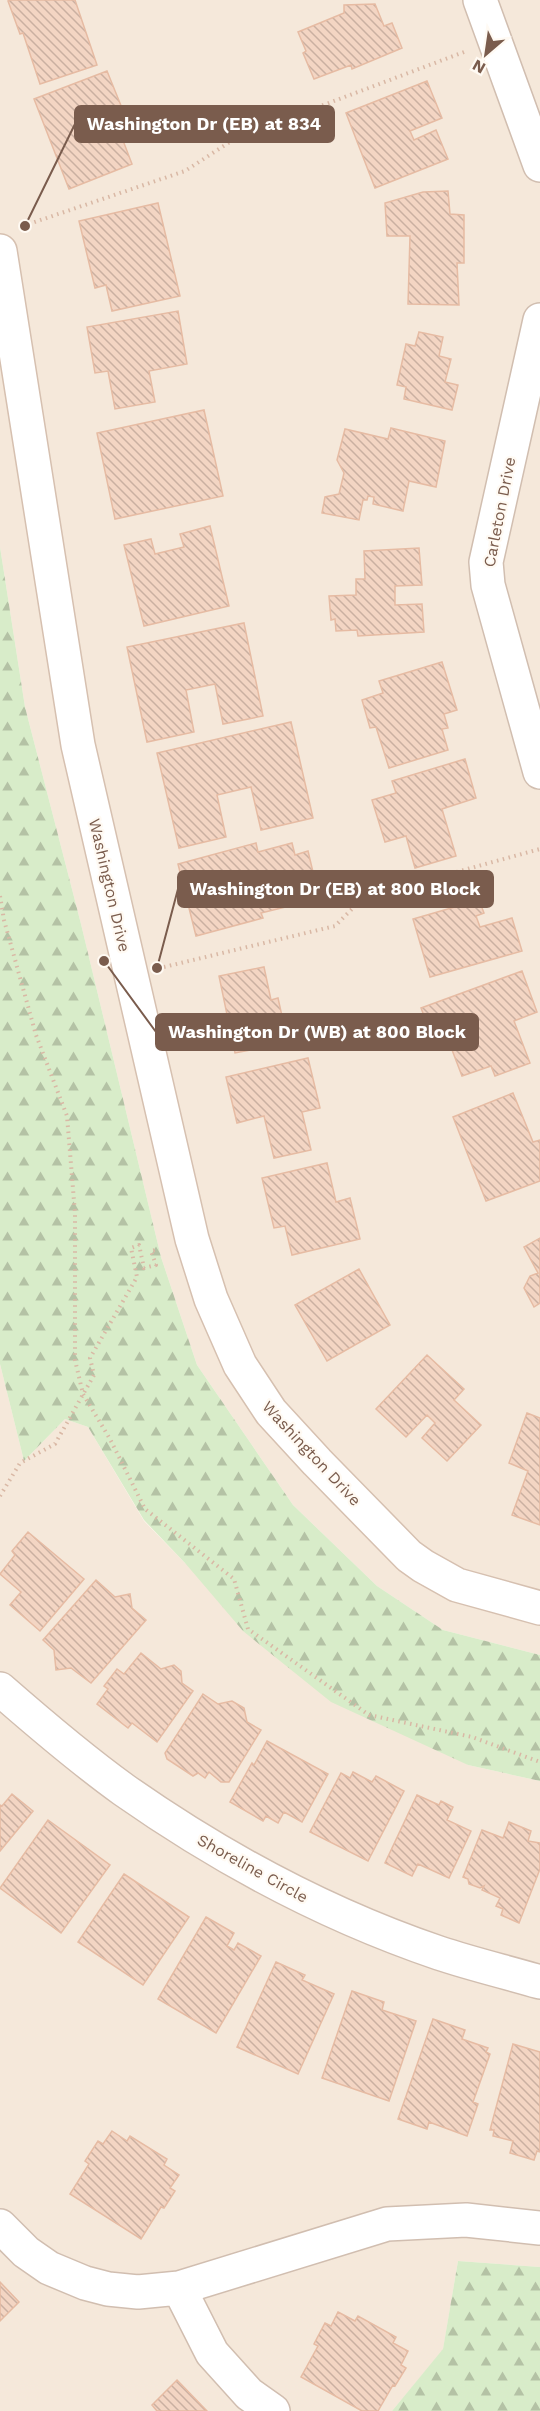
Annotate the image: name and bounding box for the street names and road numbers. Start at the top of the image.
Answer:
street label: Carleton Drive [479,455,519,569]
street label: Washington Drive [85,817,134,954]
street label: Washington Drive [258,1397,365,1510]
street label: Shoreline Circle [194,1830,311,1907]

